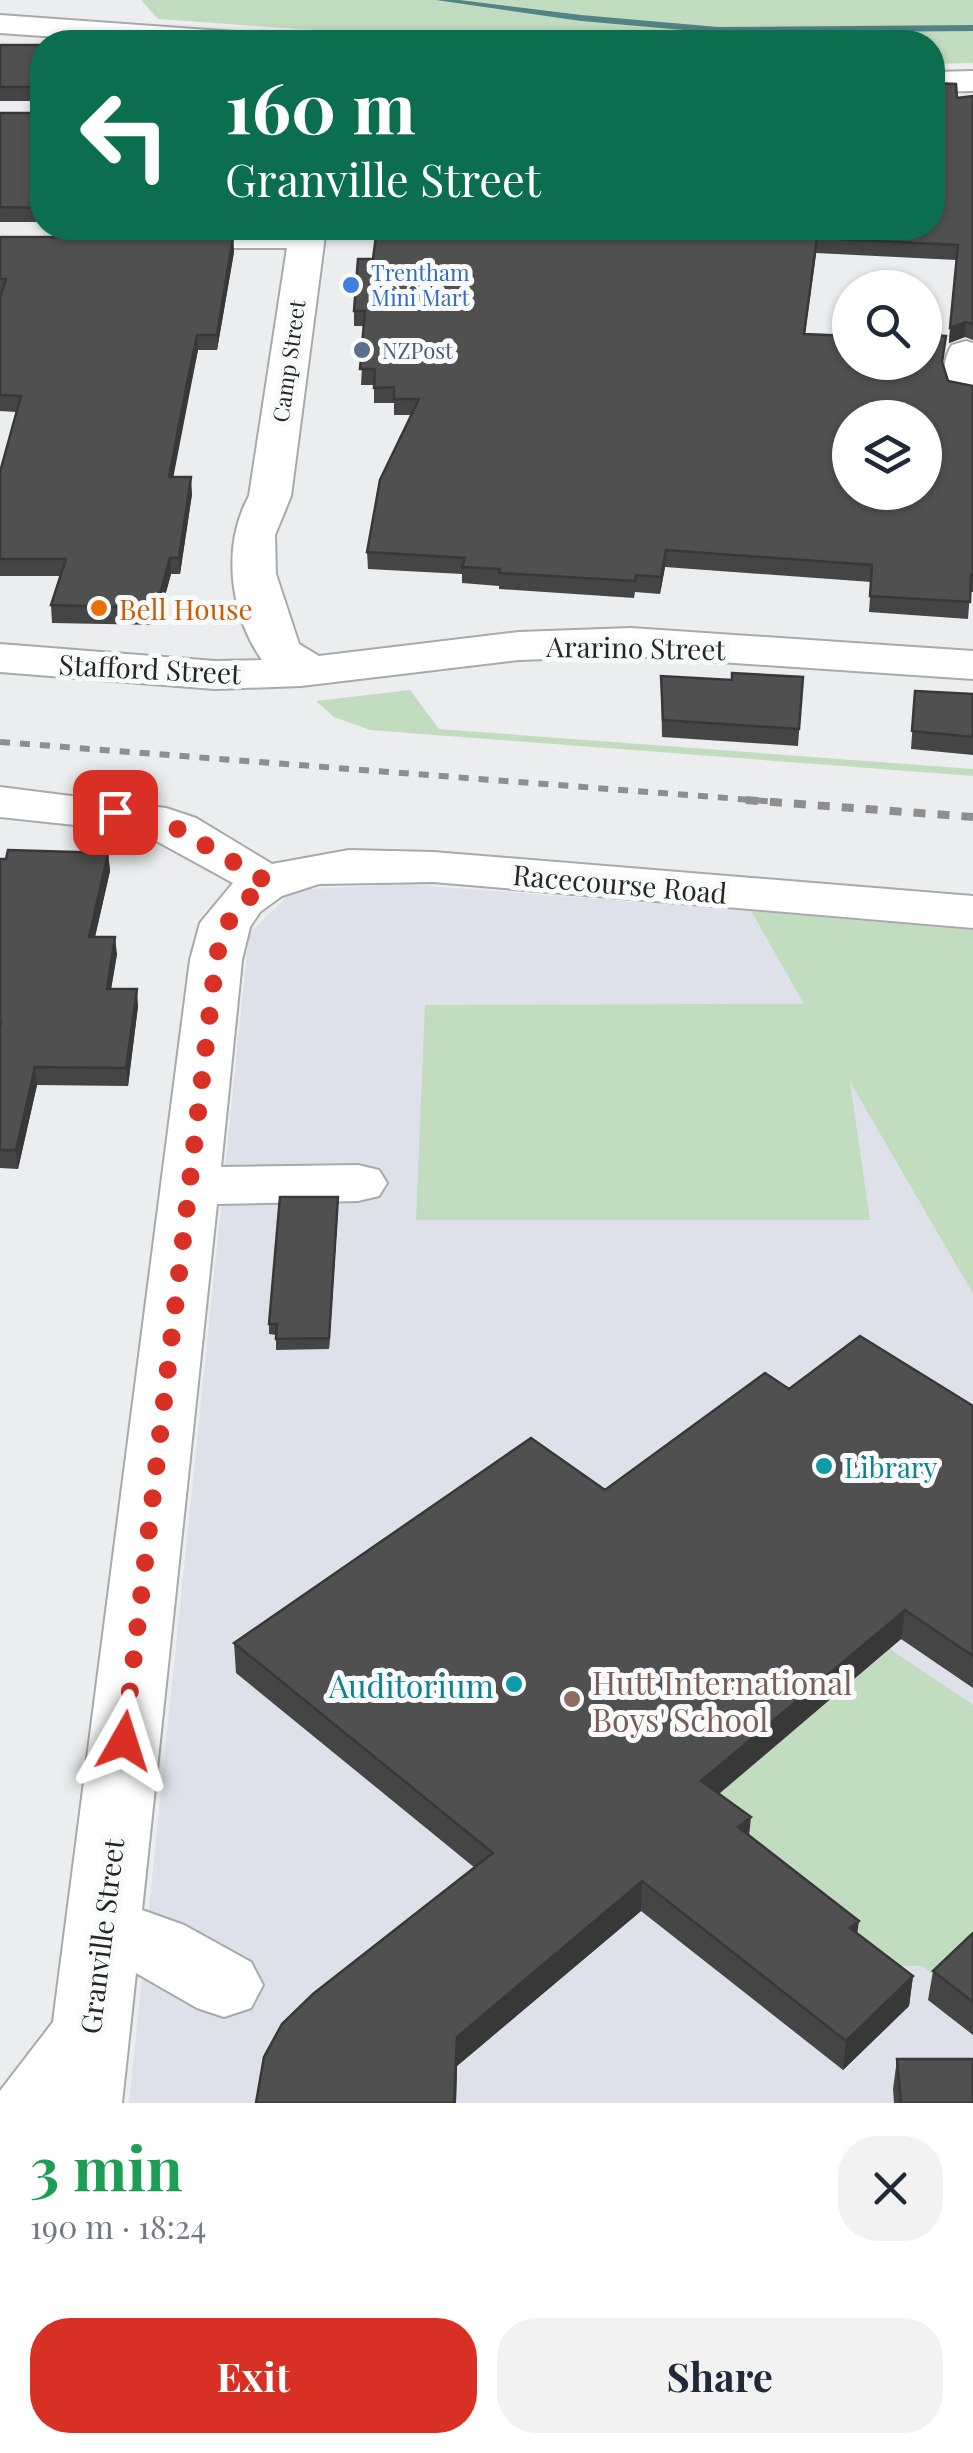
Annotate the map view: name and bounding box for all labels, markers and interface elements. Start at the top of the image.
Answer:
text: 160 m [225,58,416,152]
icon: left [60,70,190,200]
text: Granville Street [225,148,541,208]
place label: Trentham Mini Mart [371,257,470,312]
map controls [832,270,942,510]
button: search [832,270,942,380]
marker: Trentham Mini Mart [340,274,362,296]
street label: Camp Street [265,297,312,424]
place label: NZPost [382,335,454,365]
marker: NZPost [351,339,373,361]
button: layers [832,400,942,510]
place label: Bell House [119,590,253,627]
marker: Bell House [88,597,110,619]
street label: Ararino Street [545,627,727,667]
street label: Stafford Street [58,645,243,691]
pin [73,770,158,855]
icon: arrive [88,785,143,840]
street label: Racecourse Road [511,855,729,911]
place label: Library [844,1448,937,1485]
marker: Library [813,1455,835,1477]
place label: Hutt International Boys' School [592,1660,852,1740]
place label: Auditorium [328,1663,494,1706]
marker: Auditorium [503,1673,525,1695]
marker: Hutt International Boys' School [561,1688,583,1710]
position arrow [72,1689,176,1793]
street label: Granville Street [71,1835,131,2036]
text: 3 min [30,2126,183,2206]
button: close [838,2136,943,2241]
text: 190 m · 18:24 [30,2204,206,2247]
button: Exit [30,2318,477,2433]
button: Share [497,2318,943,2433]

